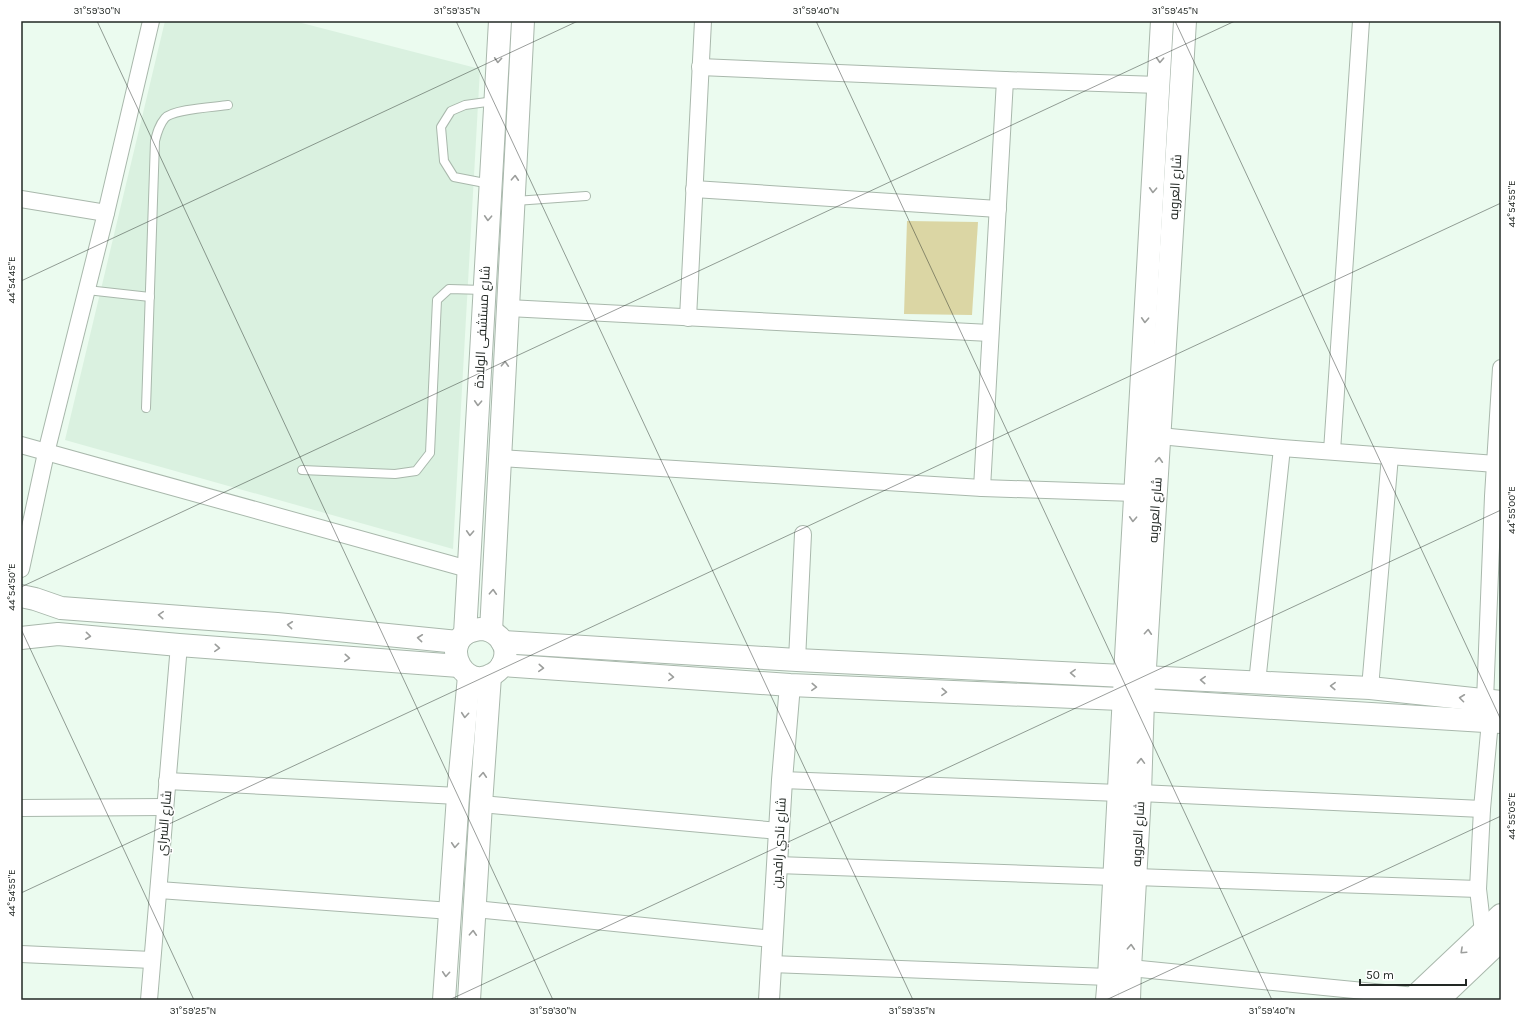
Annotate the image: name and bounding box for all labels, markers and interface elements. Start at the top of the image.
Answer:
text: 31°59'30"N [73,5,121,17]
text: 31°59'35"N [434,5,480,17]
text: 31°59'40"N [793,5,839,17]
text: 31°59'45"N [1152,5,1198,17]
one-way arrow [493,57,502,63]
one-way arrow [1156,57,1165,63]
street label: شارع العروبه [1166,154,1185,220]
one-way arrow [511,175,519,181]
text: 44°54'55"E [1506,180,1518,228]
one-way arrow [1148,187,1157,193]
one-way arrow [484,215,493,221]
text: 44°54'45"E [6,256,18,304]
street label: شارع مستشفى الولادة [471,265,494,389]
one-way arrow [1141,317,1149,323]
one-way arrow [501,361,510,367]
one-way arrow [473,400,482,406]
one-way arrow [1154,457,1163,463]
street label: شارع العروبه [1145,477,1166,543]
text: 44°55'00"E [1506,486,1518,534]
one-way arrow [1129,516,1138,522]
one-way arrow [466,530,475,536]
text: 44°54'50"E [6,563,18,611]
one-way arrow [489,589,498,595]
one-way arrow [158,611,164,620]
one-way arrow [287,621,293,630]
one-way arrow [1143,628,1152,635]
one-way arrow [85,632,91,641]
one-way arrow [417,634,423,643]
one-way arrow [214,644,220,653]
one-way arrow [344,653,350,662]
one-way arrow [538,663,544,672]
one-way arrow [1070,668,1076,677]
one-way arrow [668,673,674,682]
one-way arrow [1200,676,1206,685]
one-way arrow [811,682,817,691]
one-way arrow [1330,682,1336,690]
one-way arrow [941,688,947,697]
one-way arrow [1459,694,1465,703]
one-way arrow [461,712,470,718]
one-way arrow [1137,758,1146,764]
one-way arrow [478,772,487,778]
street label: شارع السراي [154,790,177,856]
text: 44°55'05"E [1506,792,1518,840]
street label: شارع نادي رافدين [769,797,792,889]
street label: شارع العروبه [1129,801,1148,867]
one-way arrow [451,842,460,848]
text: 44°54'55"E [6,869,18,917]
one-way arrow [469,930,478,936]
one-way arrow [1127,944,1136,950]
one-way arrow [1460,946,1468,954]
scale bar [1360,961,1466,987]
text: 50 m [1366,968,1394,982]
one-way arrow [442,971,451,977]
text: 31°59'25"N [170,1005,216,1017]
text: 31°59'30"N [529,1005,577,1017]
text: 31°59'35"N [889,1005,935,1017]
text: 31°59'40"N [1249,1005,1295,1017]

